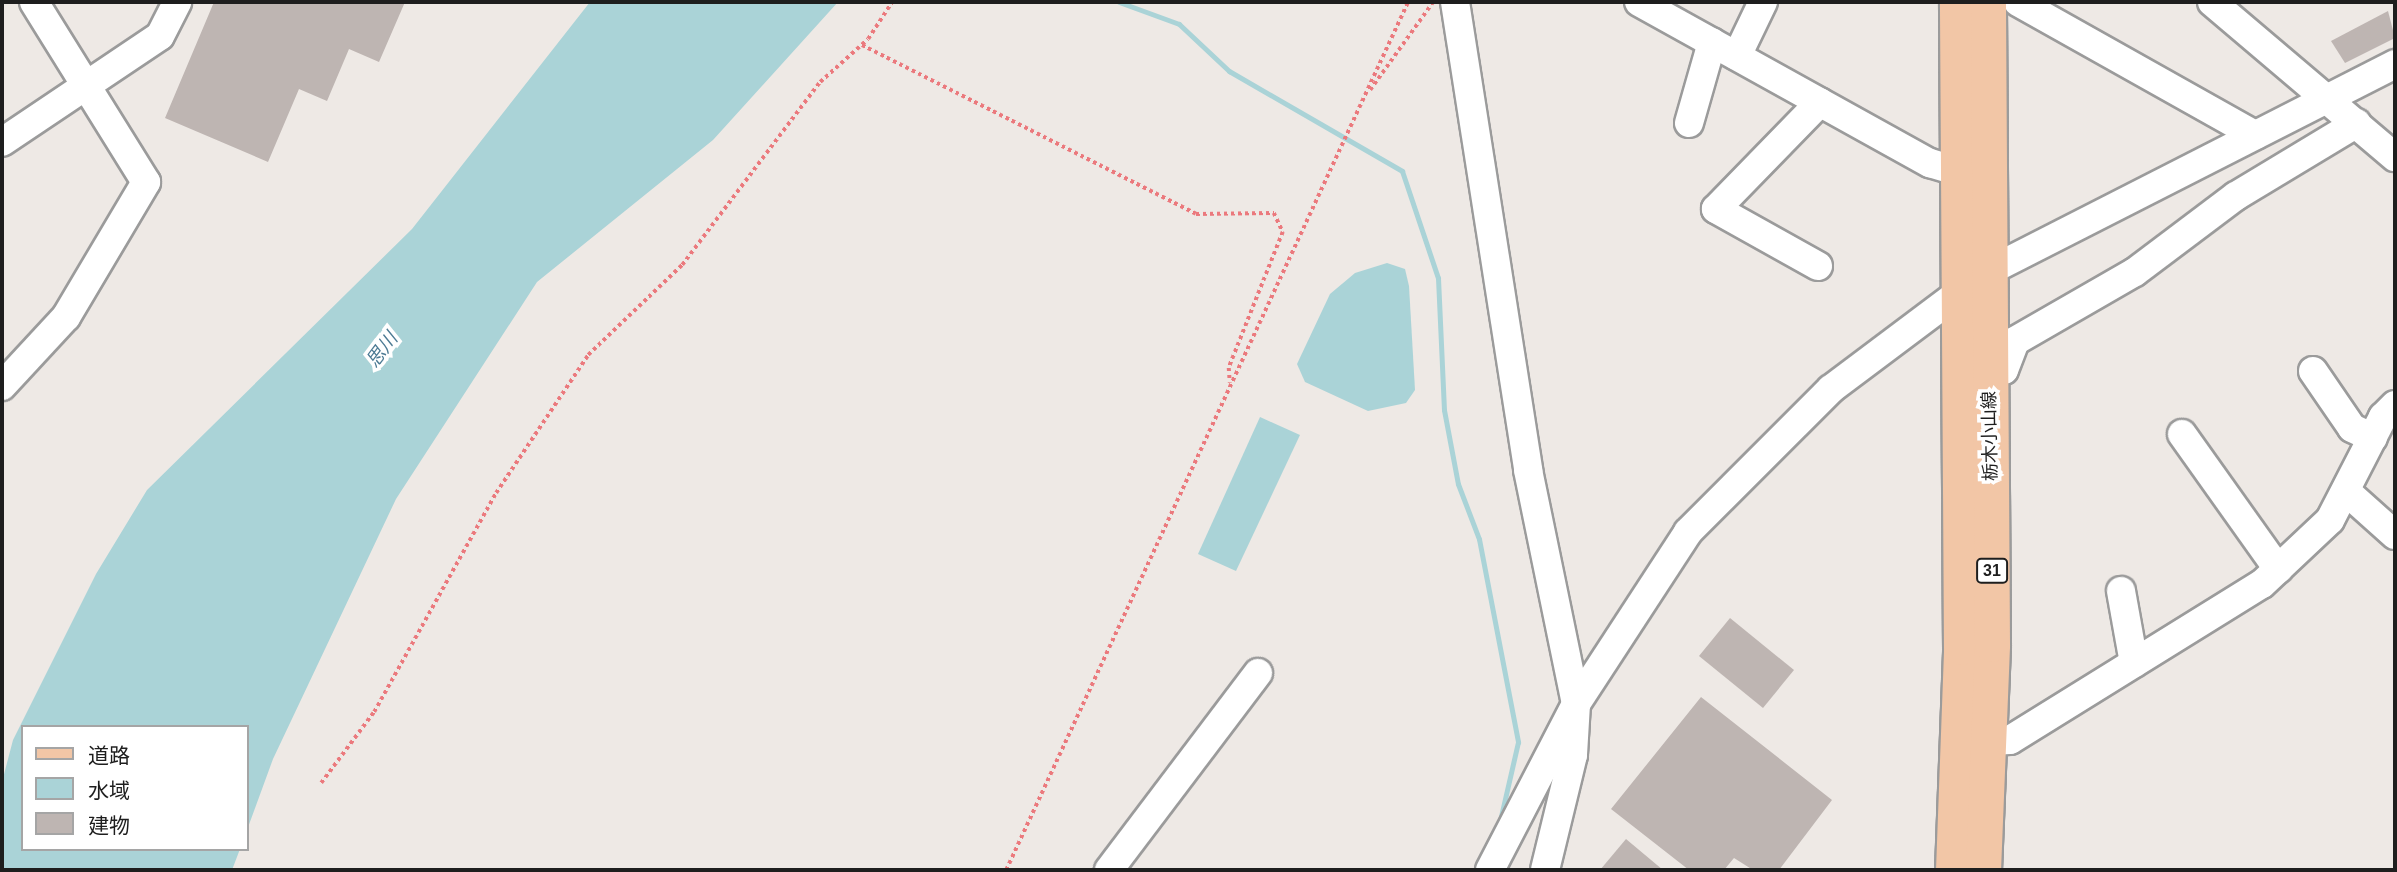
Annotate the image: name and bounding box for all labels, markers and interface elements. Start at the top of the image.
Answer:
water label: 思川 [361,328,403,372]
street label: 栃木小山線 [1978,391,2002,481]
road number: 31 [1974,558,2010,584]
legend [21,725,248,851]
text: 道路 [88,744,130,767]
text: 水域 [88,779,130,802]
text: 建物 [88,814,130,837]

